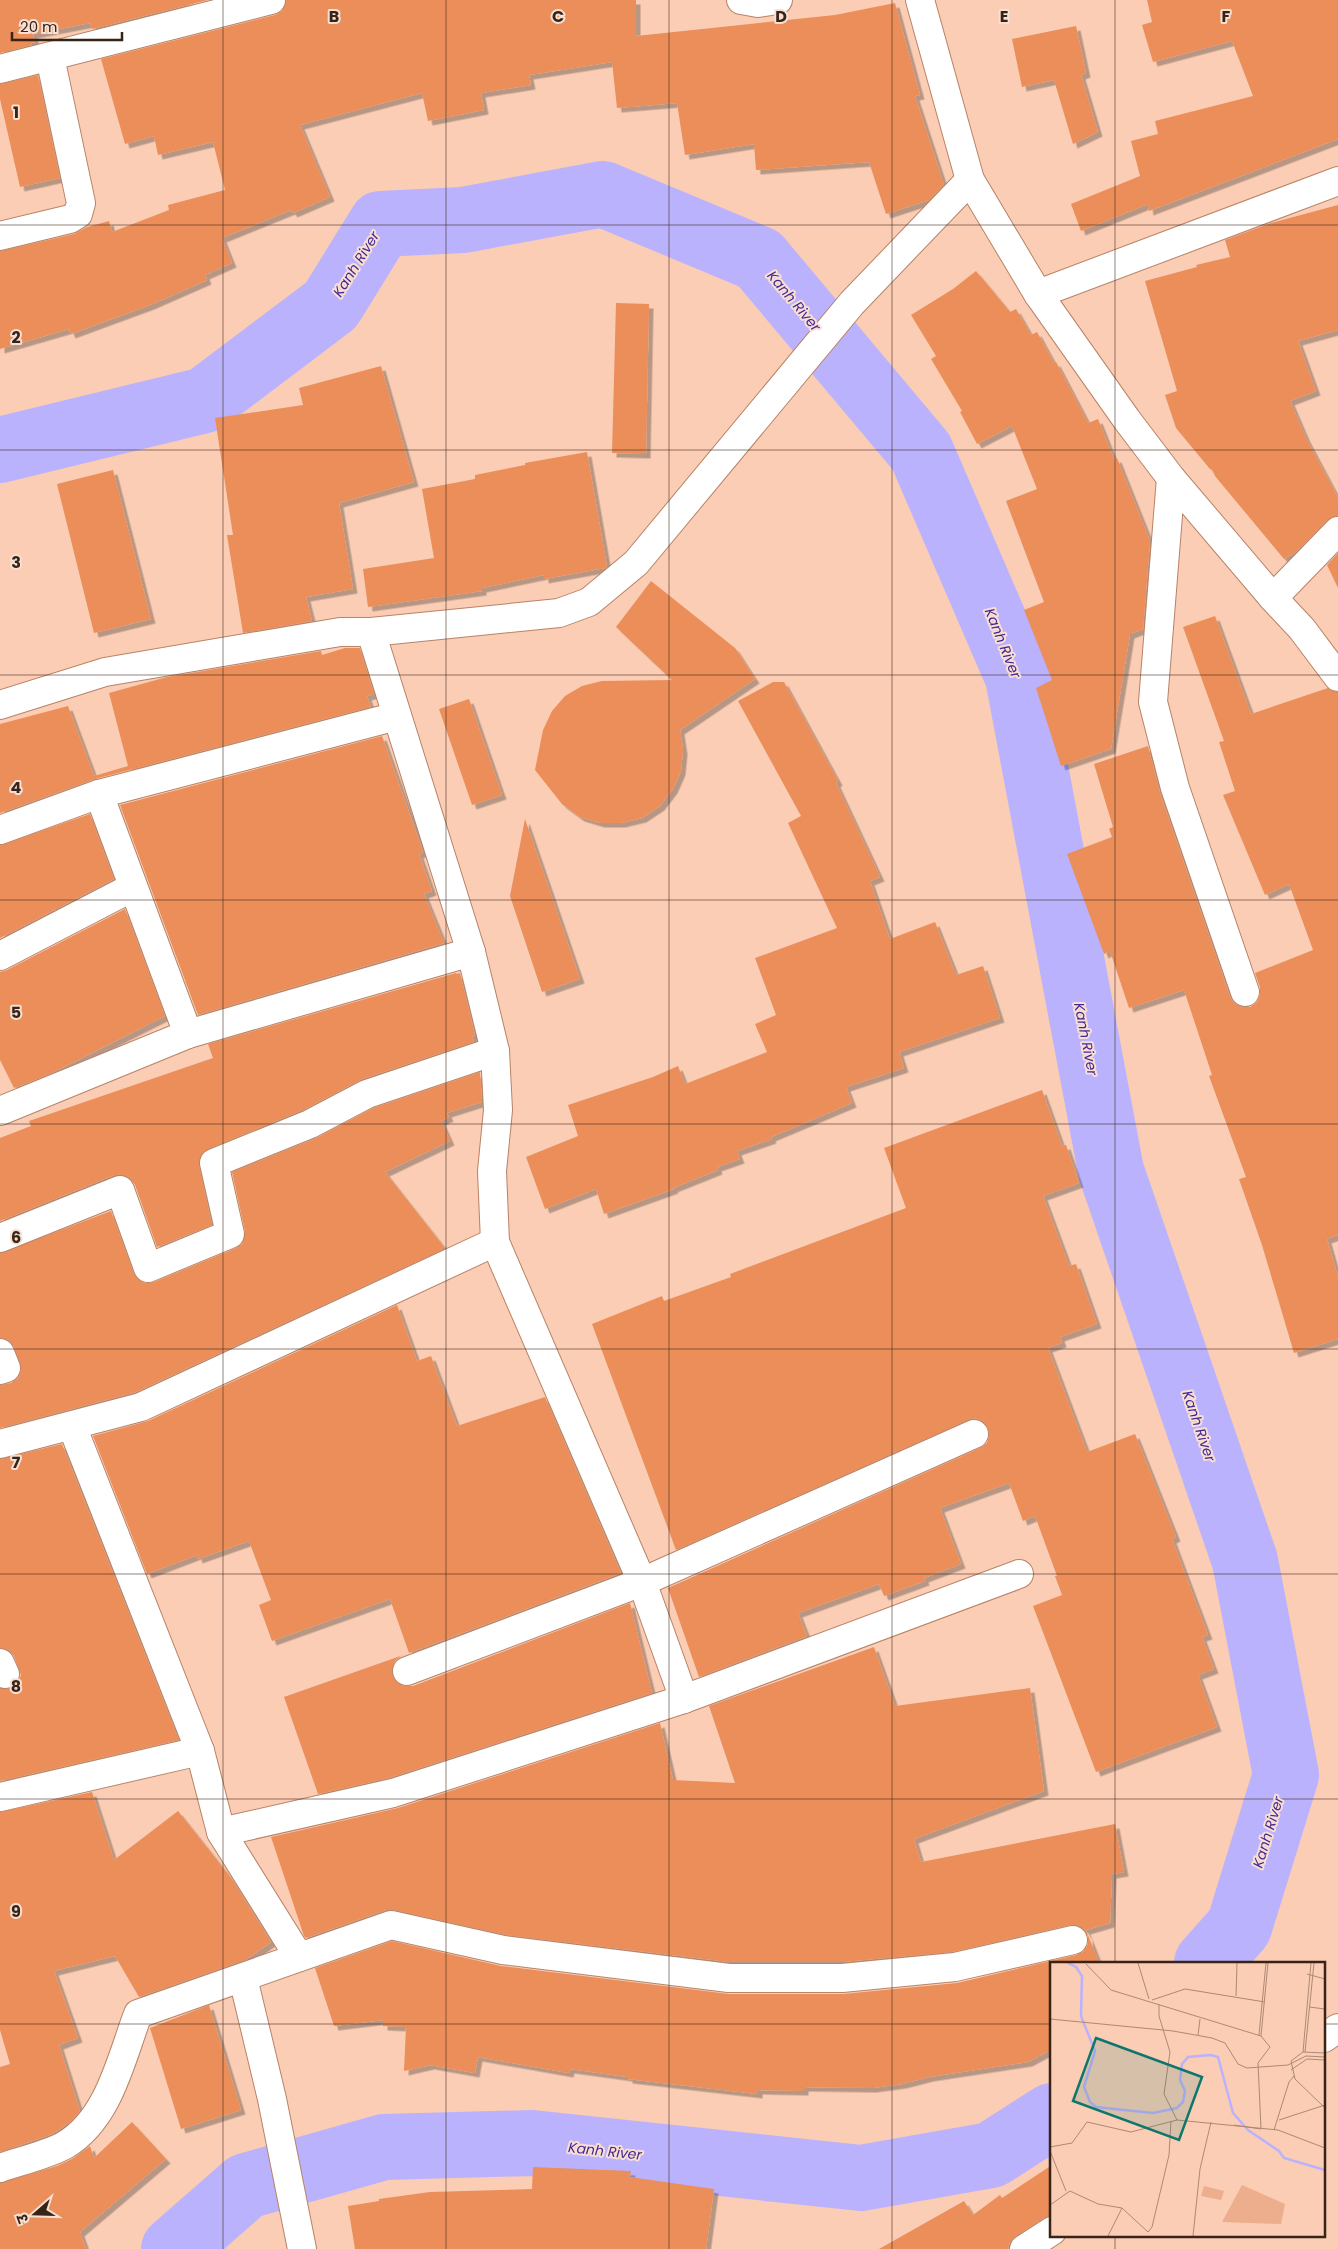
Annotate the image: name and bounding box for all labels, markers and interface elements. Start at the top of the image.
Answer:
text: B [329,5,339,28]
text: C [552,5,564,28]
text: D [775,5,787,28]
text: E [1000,5,1008,28]
text: F [1222,5,1231,28]
scale bar [12,10,122,42]
text: 20 m [20,16,58,37]
text: 1 [13,101,19,124]
water label: Kanh River [328,227,384,301]
water label: Kanh River [763,266,826,336]
text: 2 [11,326,21,349]
text: 3 [11,551,21,574]
water label: Kanh River [980,605,1026,682]
text: 4 [11,776,22,799]
text: 5 [11,1001,21,1024]
water label: Kanh River [1069,1001,1103,1078]
text: 6 [11,1226,21,1249]
water label: Kanh River [1178,1388,1221,1465]
text: 7 [12,1451,21,1474]
text: 8 [11,1675,21,1698]
water label: Kanh River [1248,1793,1289,1870]
text: 9 [11,1900,21,1923]
inset map [1050,1962,1326,2236]
water label: Kanh River [567,2137,643,2165]
north arrow [10,2189,60,2239]
text: उ [12,2210,34,2227]

